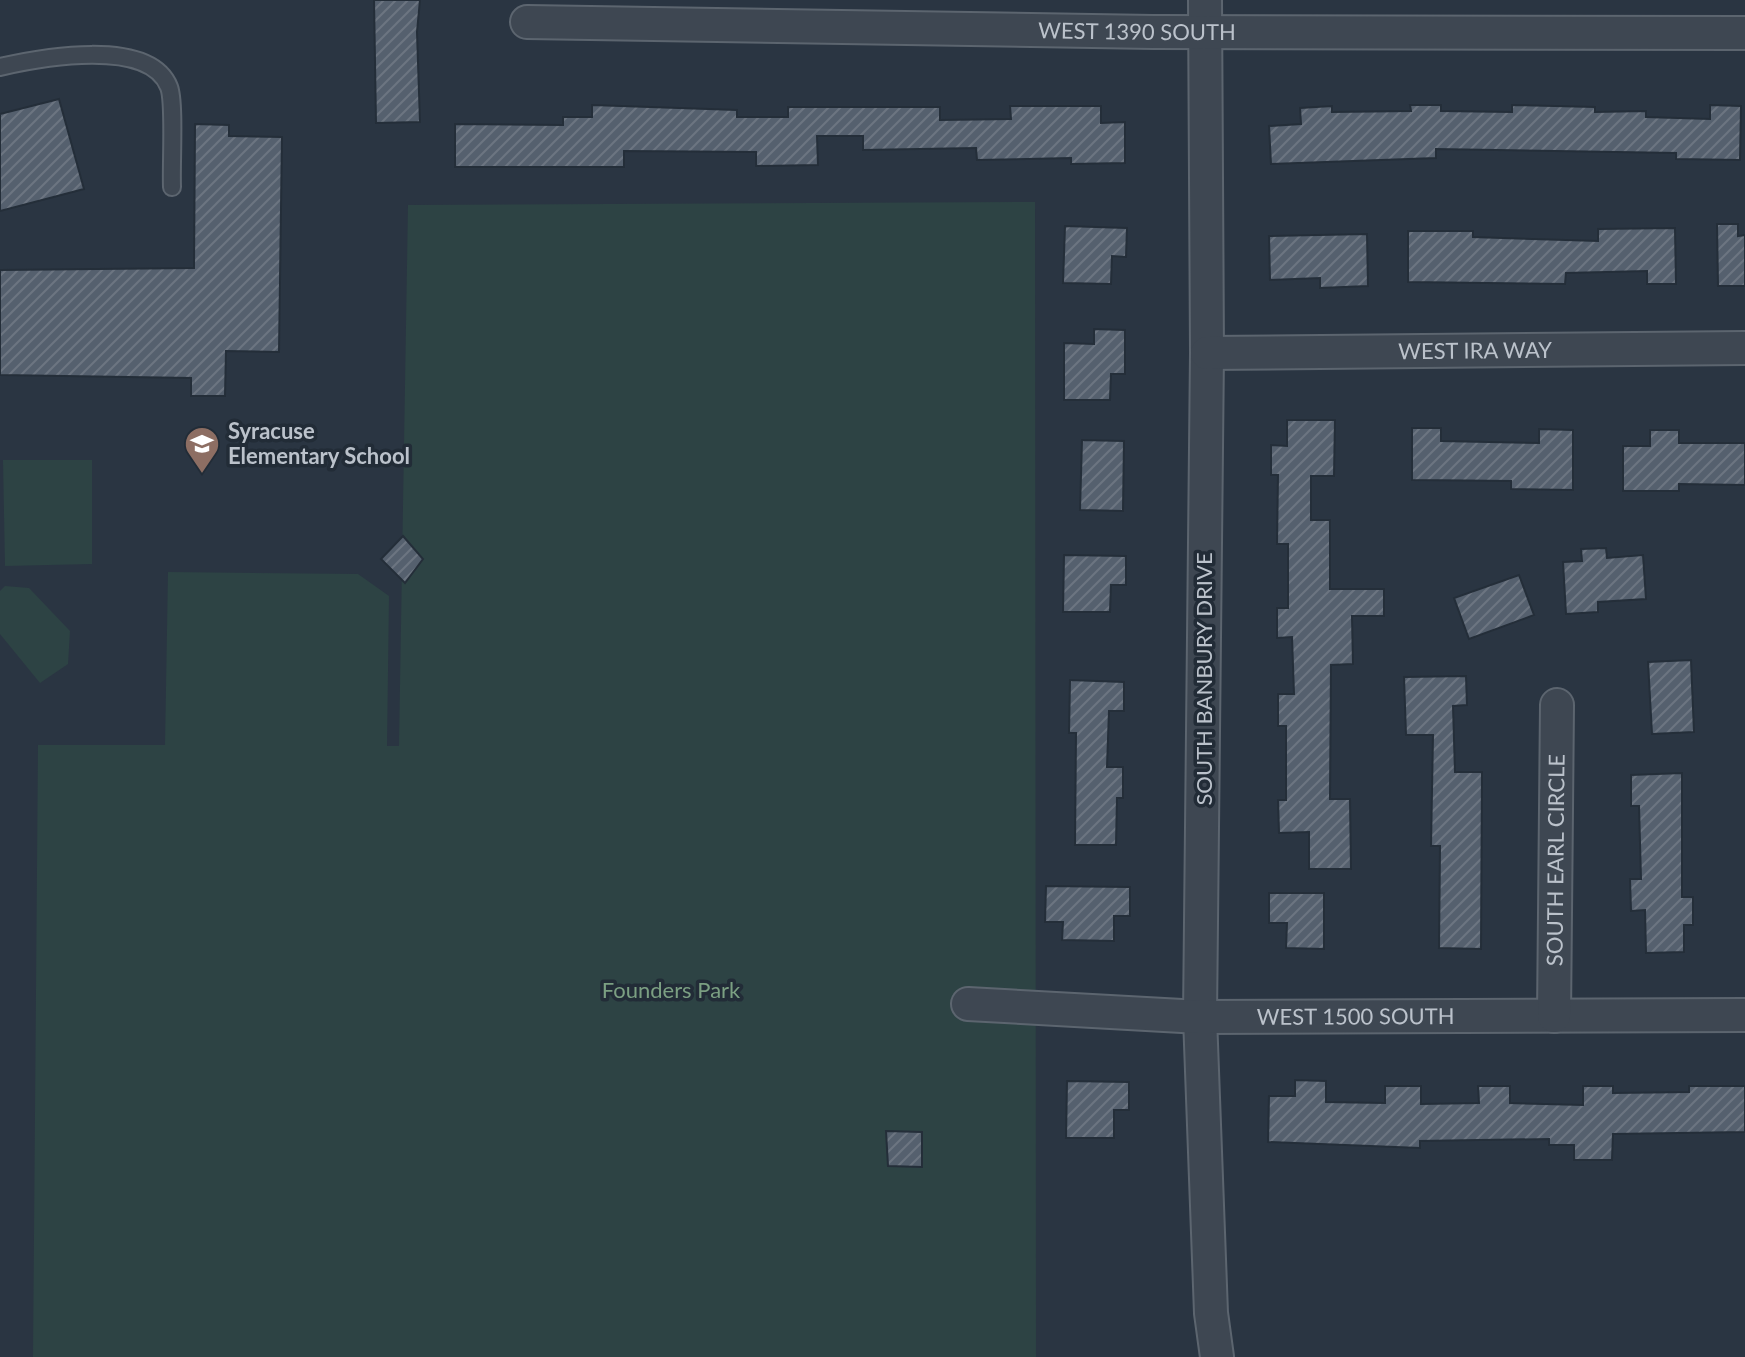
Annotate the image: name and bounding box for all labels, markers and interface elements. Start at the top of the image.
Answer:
street label: WEST 1390 SOUTH [1038,16,1236,45]
street label: WEST IRA WAY [1398,336,1552,364]
place label: Syracuse Elementary School [228,417,410,469]
school or university icon: Syracuse Elementary School [183,425,221,475]
street label: SOUTH BANBURY DRIVE [1190,552,1217,806]
street label: SOUTH EARL CIRCLE [1540,754,1570,966]
park label: Founders Park [602,976,741,1003]
street label: WEST 1500 SOUTH [1257,1002,1455,1030]

